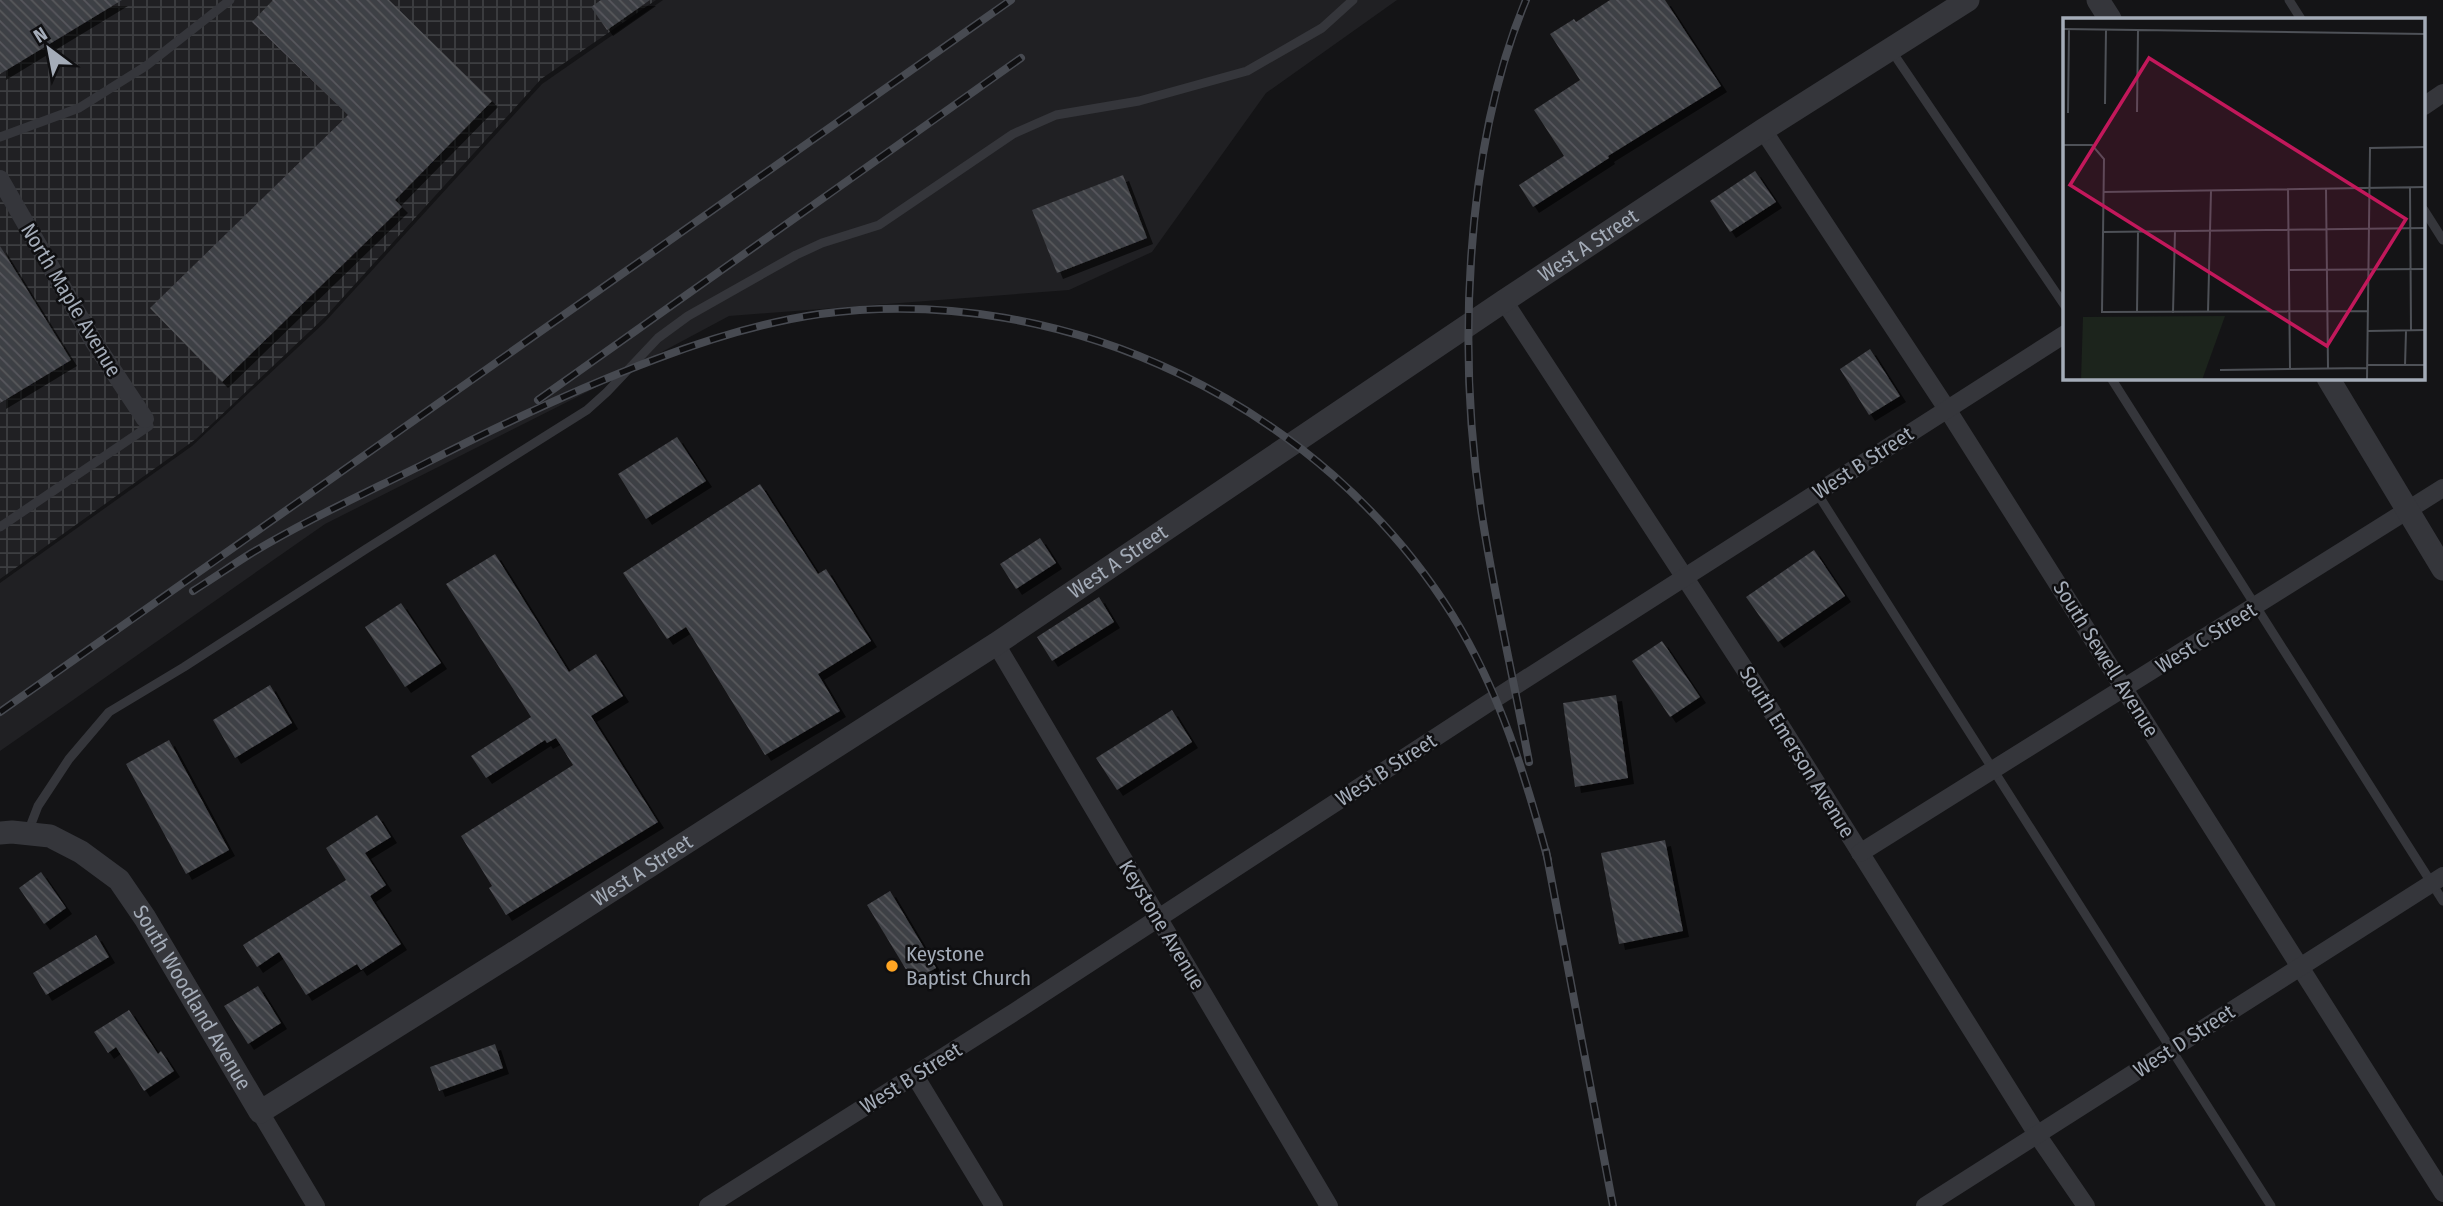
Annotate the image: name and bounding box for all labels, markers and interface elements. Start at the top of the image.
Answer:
north arrow [14,14,84,84]
inset map [2063,18,2426,380]
text: N [29,22,51,48]
street label: West A Street [1533,203,1643,288]
street label: North Maple Avenue [15,219,127,381]
street label: West B Street [1808,421,1918,505]
street label: West A Street [1063,519,1173,605]
street label: South Sewell Avenue [2047,576,2165,742]
street label: West C Street [2151,597,2261,679]
street label: South Emerson Avenue [1734,661,1860,843]
street label: West B Street [1331,728,1441,812]
street label: West A Street [587,829,697,912]
street label: Keystone Avenue [1113,856,1211,994]
street label: South Woodland Avenue [127,900,257,1095]
place label: Keystone Baptist Church [906,941,1031,991]
marker: Keystone Baptist Church [884,958,900,974]
street label: West D Street [2129,999,2240,1083]
street label: West B Street [855,1037,967,1119]

